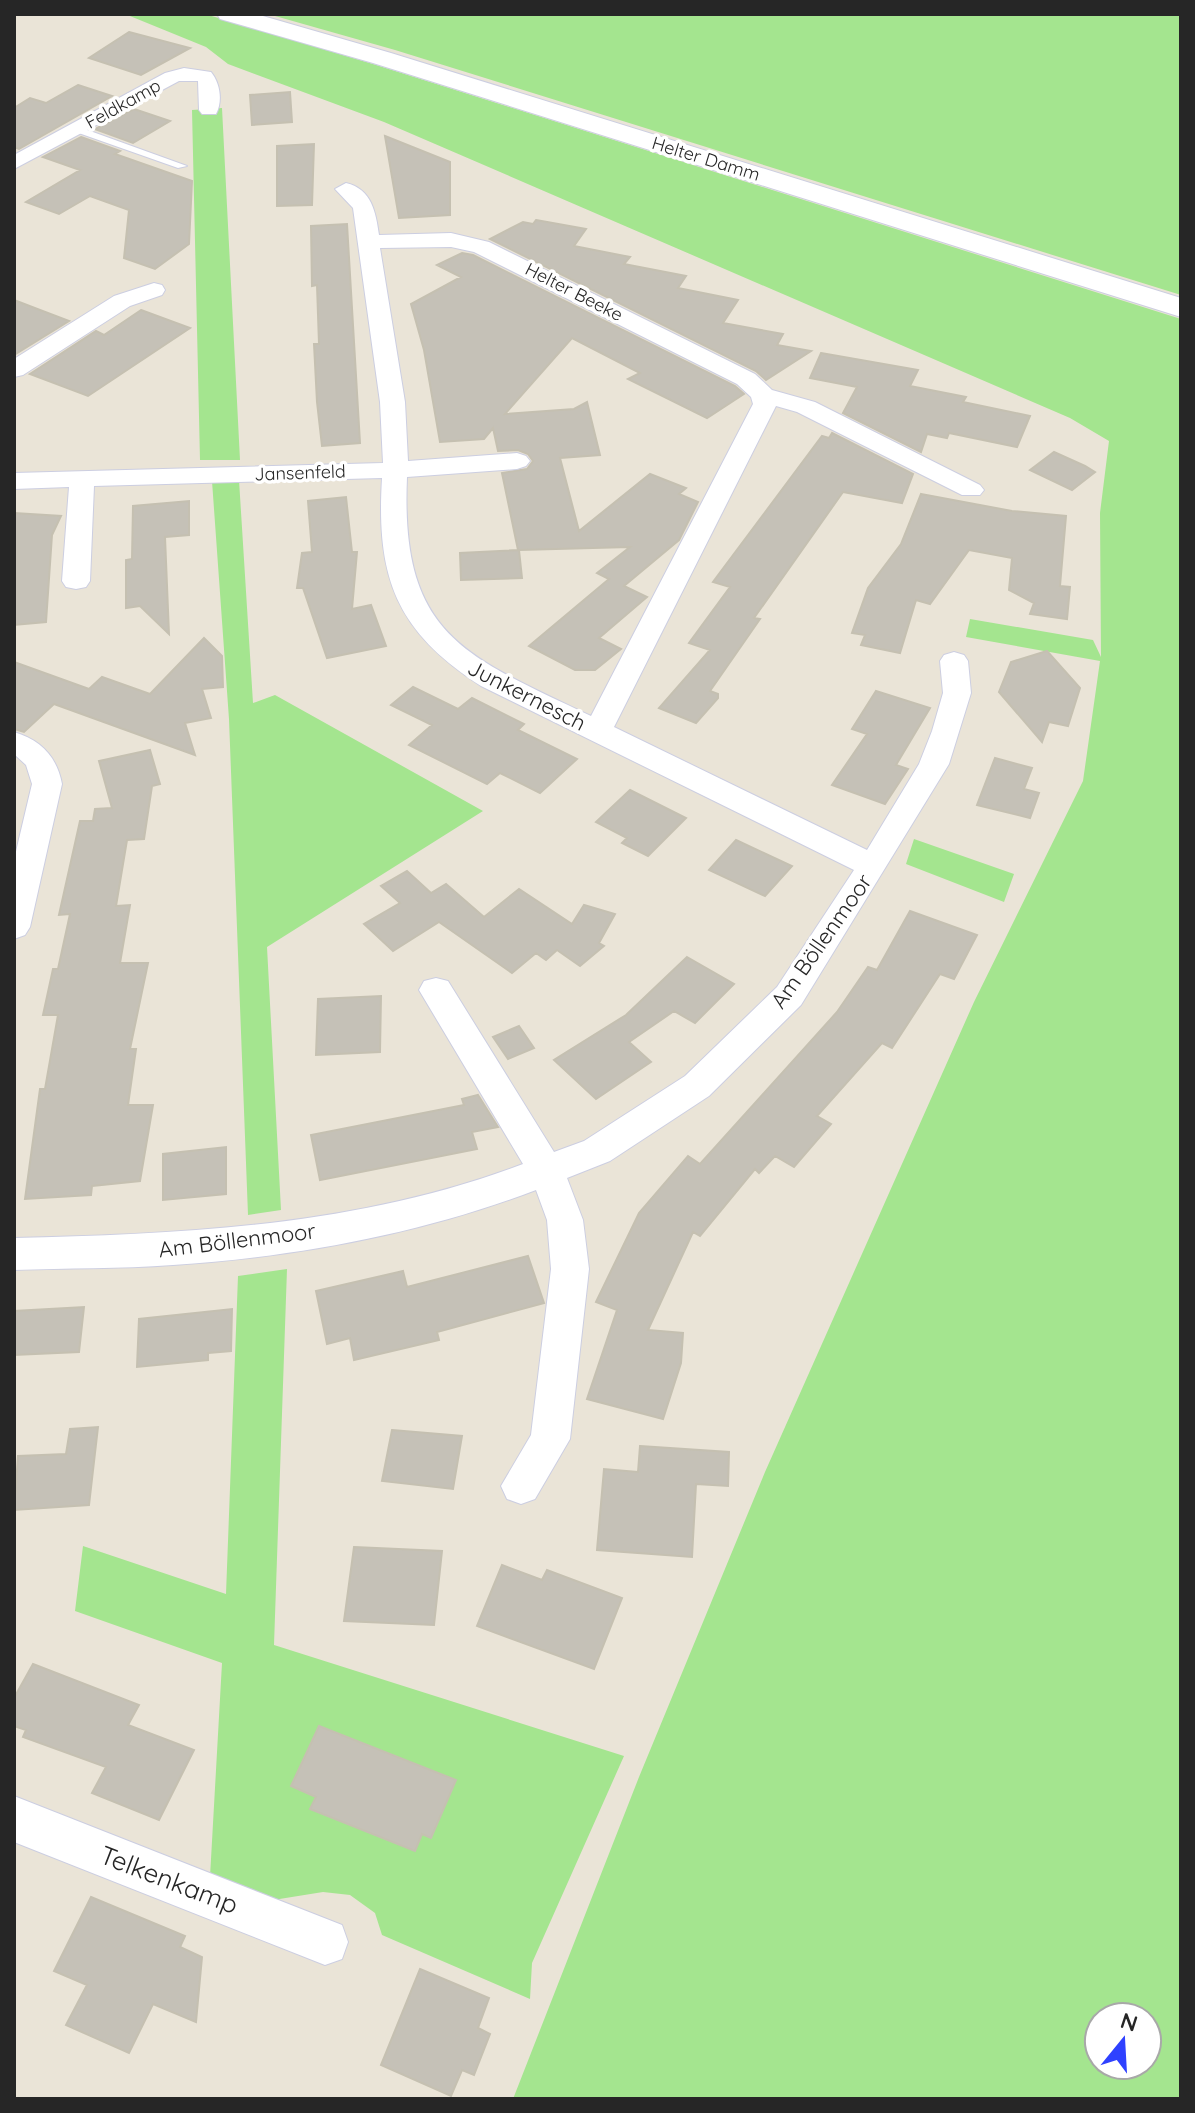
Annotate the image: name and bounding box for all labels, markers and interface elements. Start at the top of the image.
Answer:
street label: Feldkamp [81,73,165,134]
street label: Helter Damm [649,131,763,186]
street label: Helter Beeke [521,257,627,326]
street label: Jansenfeld [254,459,346,486]
street label: Junkernesch [463,653,591,737]
street label: Am Böllenmoor [764,868,878,1014]
street label: Am Böllenmoor [157,1216,318,1264]
street label: Telkenkamp [95,1838,243,1921]
north arrow [1083,2001,1163,2081]
text: N [1117,2006,1141,2038]

